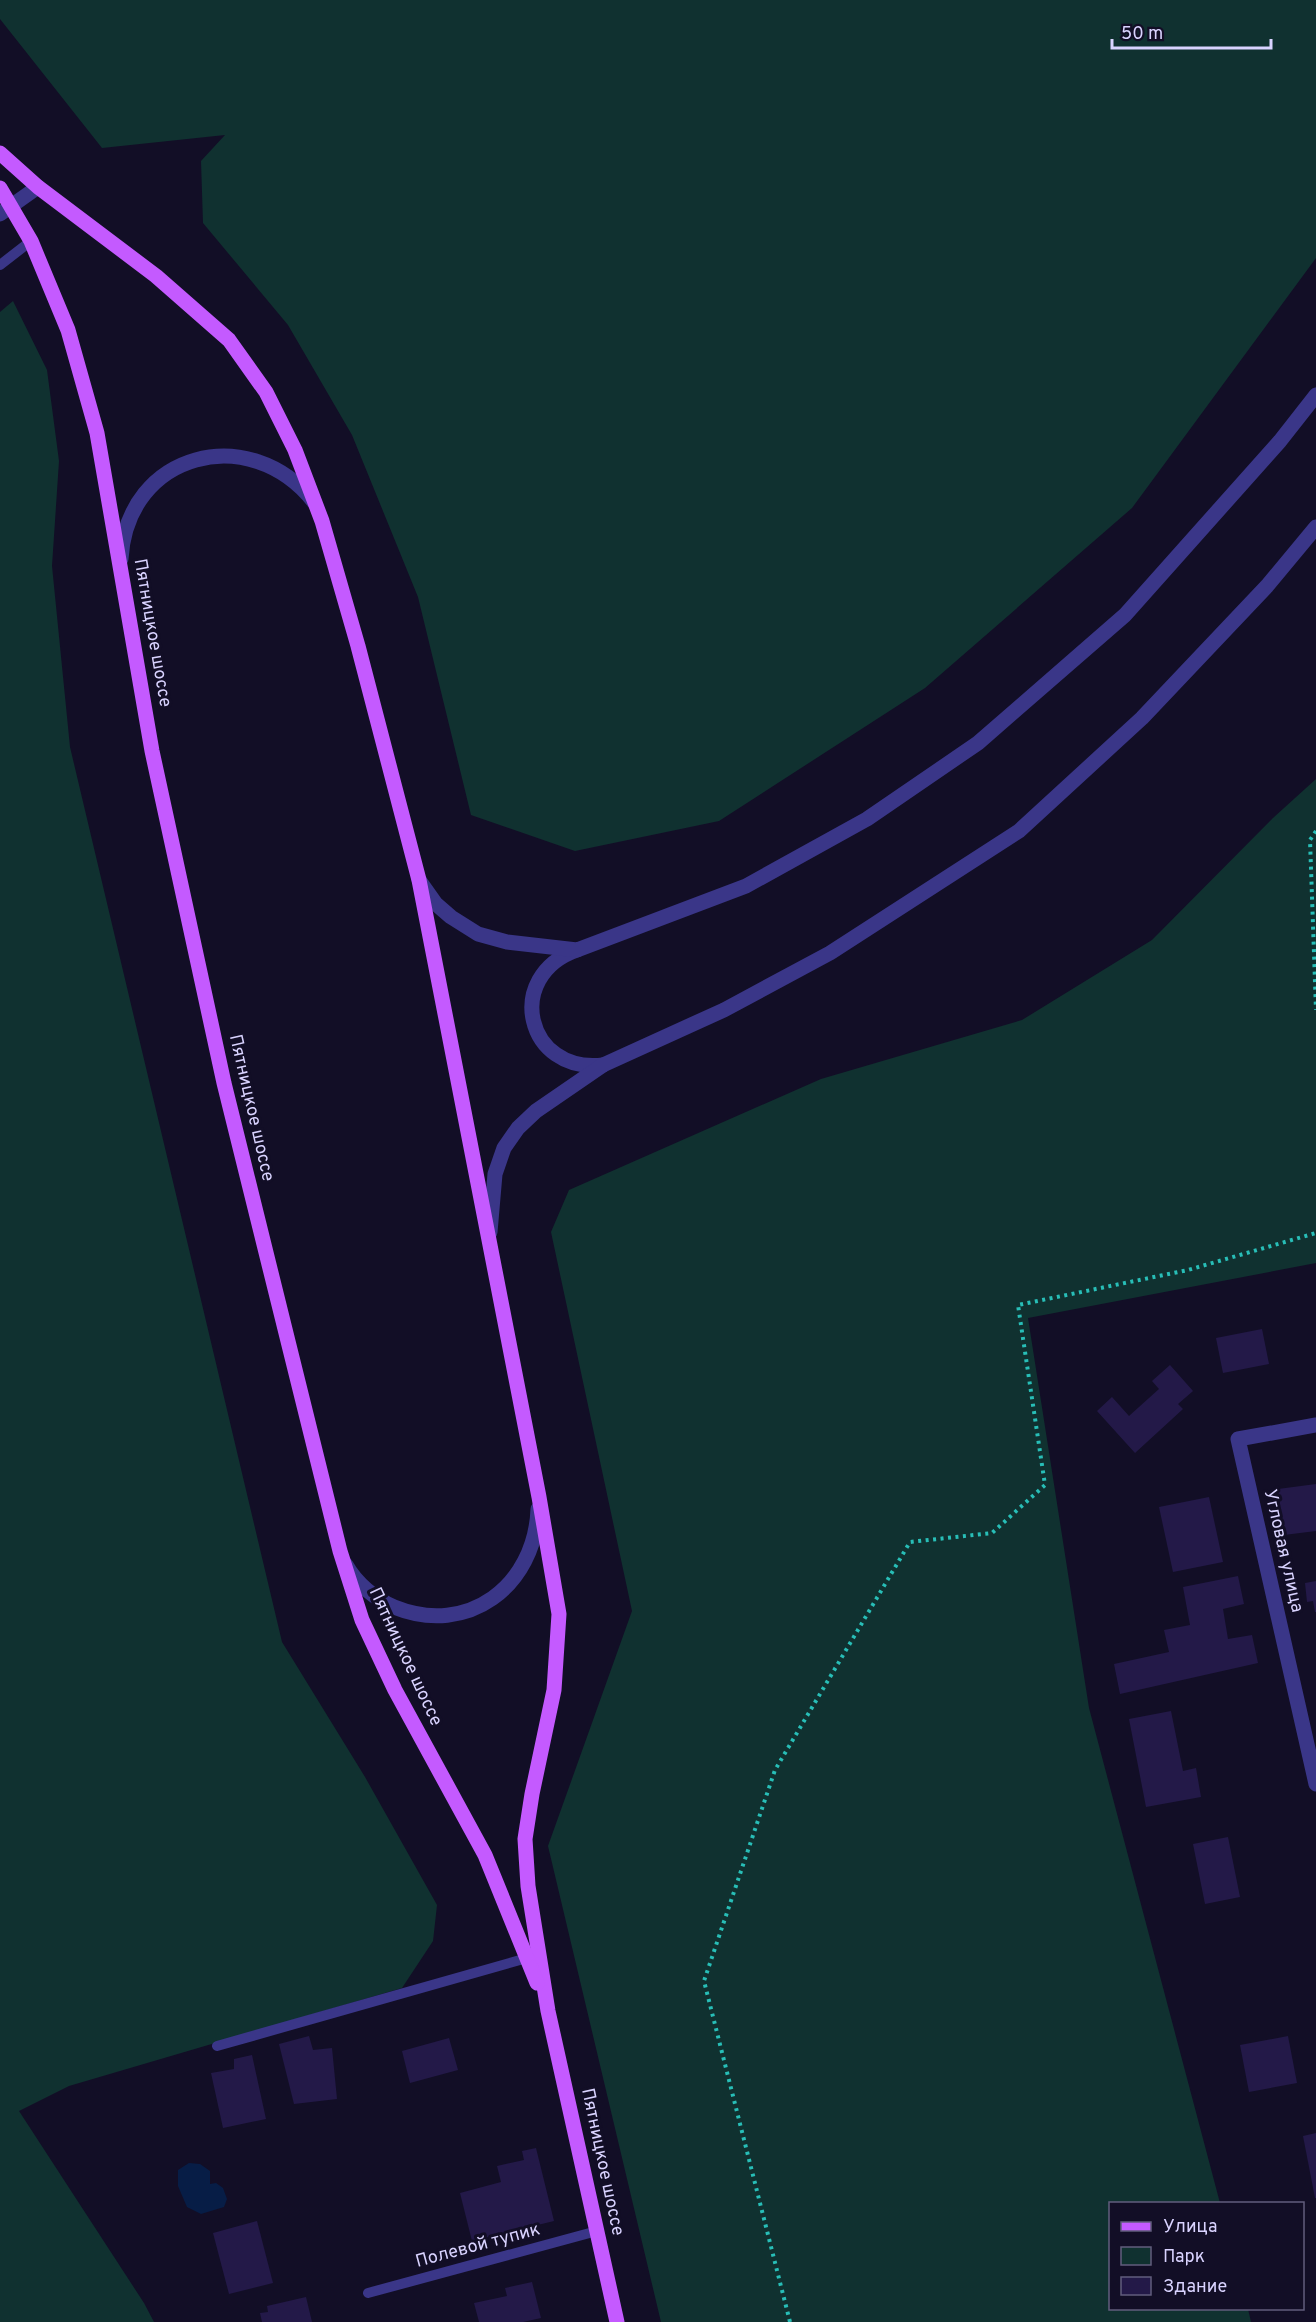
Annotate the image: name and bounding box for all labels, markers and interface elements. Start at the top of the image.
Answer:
scale bar [1112,12,1271,50]
text: 50 m [1121,23,1163,46]
street label: Пятницкое шоссе [128,557,176,709]
street label: Пятницкое шоссе [223,1032,279,1184]
street label: Угловая улица [1258,1487,1308,1615]
street label: Пятницкое шоссе [363,1584,447,1730]
street label: Пятницкое шоссе [575,2086,629,2238]
legend [1109,2202,1304,2310]
text: Улица [1163,2216,1217,2239]
street label: Полевой тупик [413,2218,543,2274]
text: Парк [1163,2246,1205,2269]
text: Здание [1163,2276,1227,2299]

